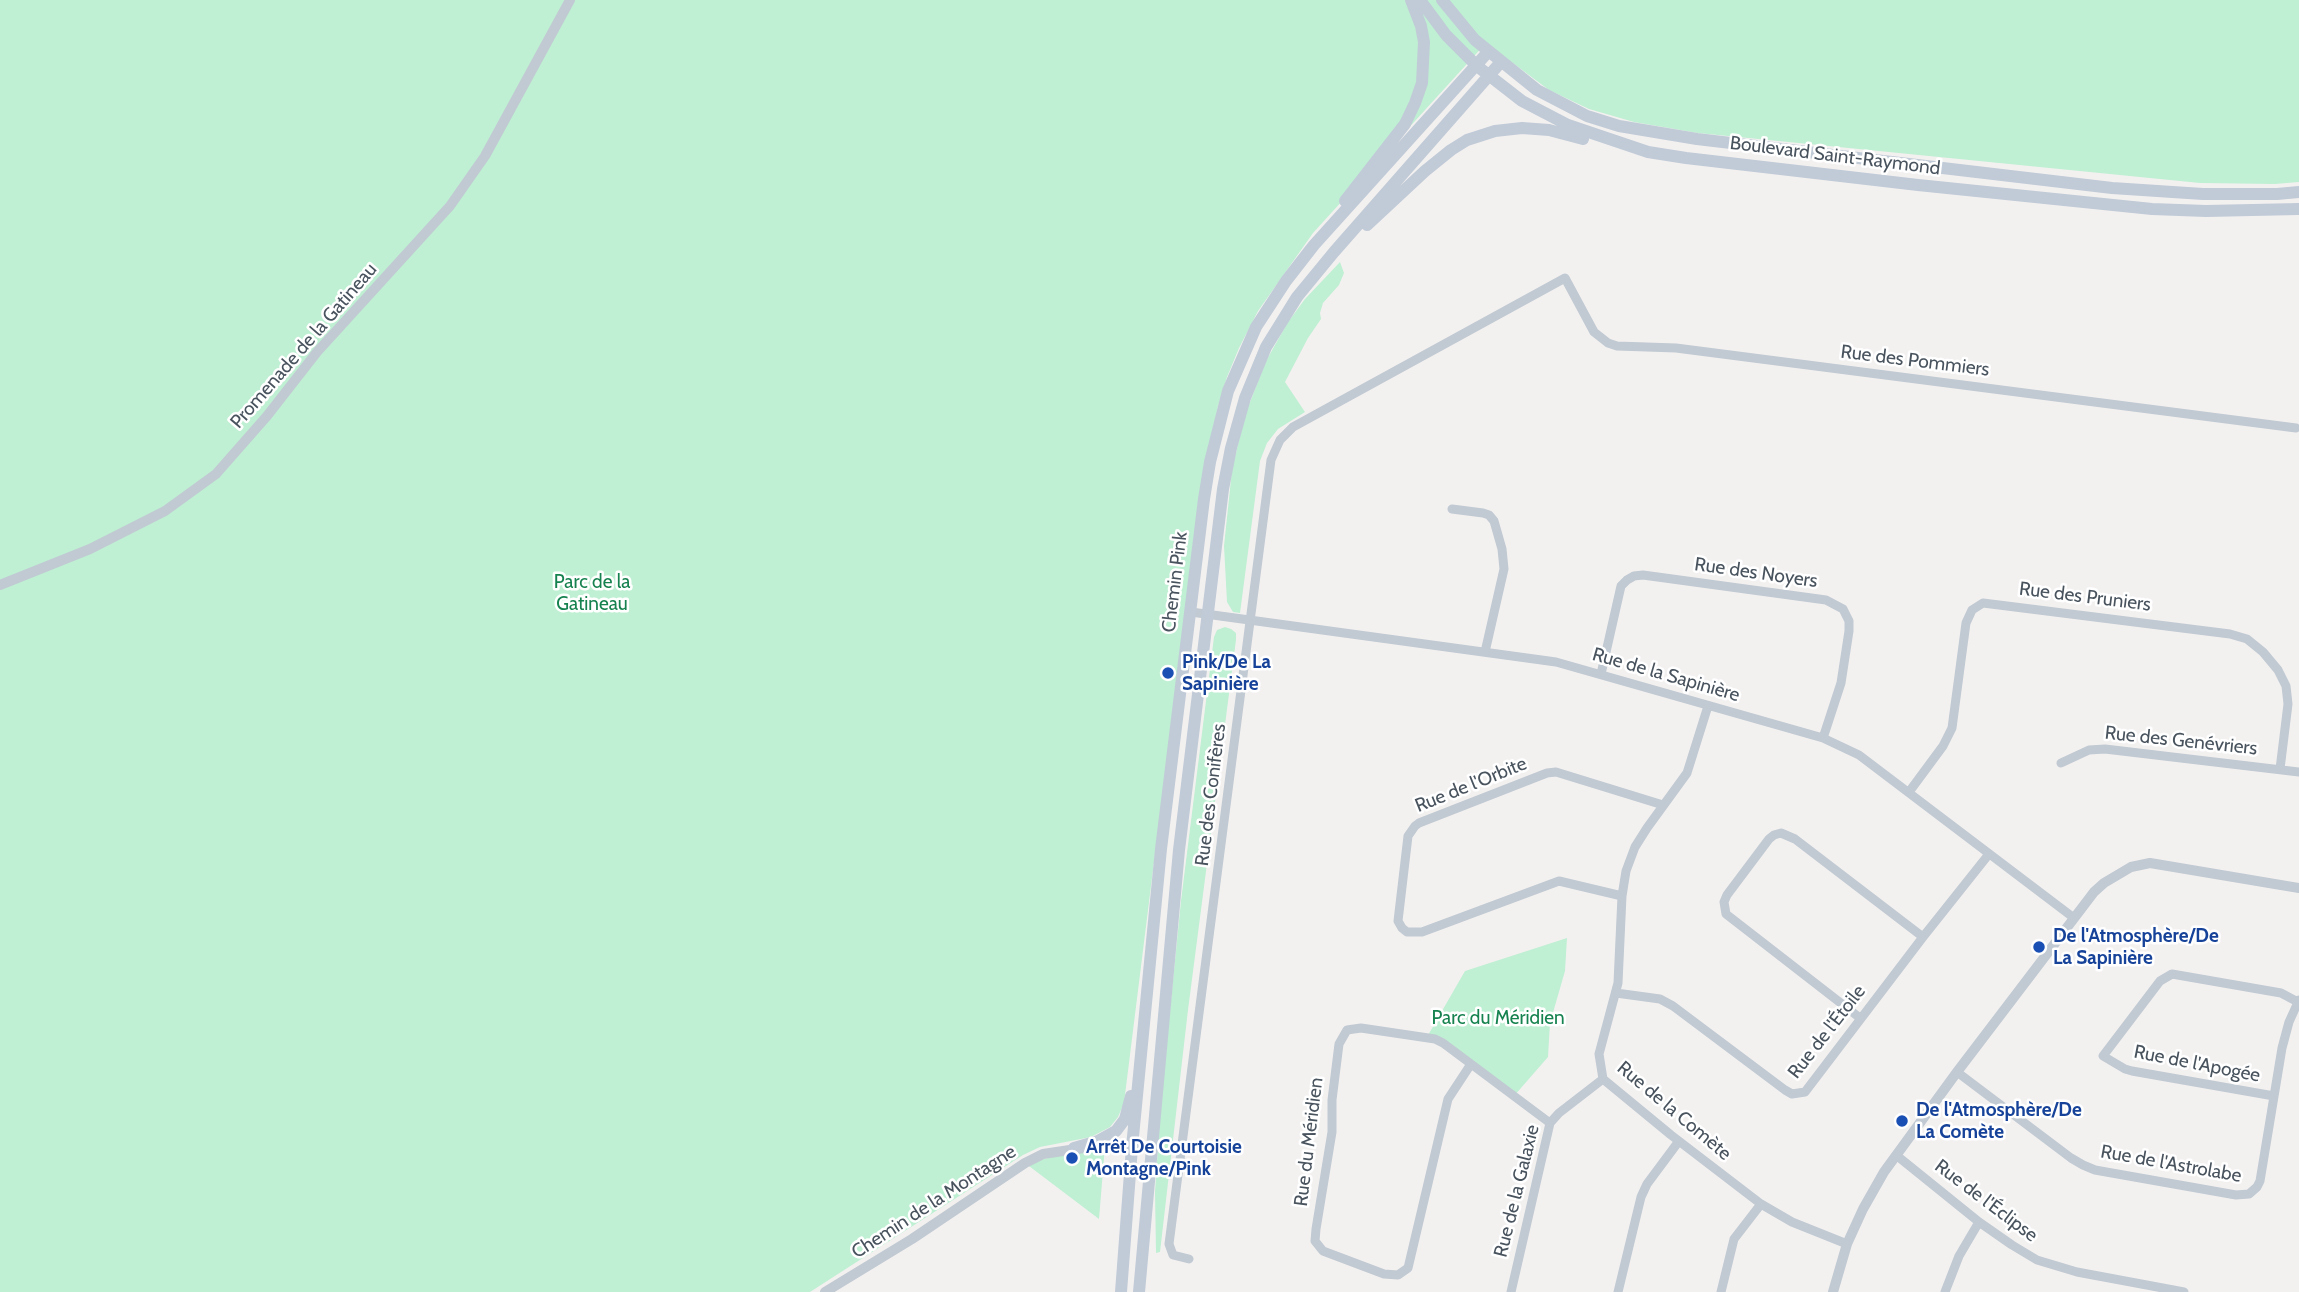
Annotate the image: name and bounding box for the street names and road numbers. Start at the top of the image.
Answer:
street label: Boulevard Saint-Raymond [1728,132,1942,180]
street label: Promenade de la Gatineau [226,259,382,433]
street label: Rue des Pommiers [1839,341,1991,381]
street label: Chemin Pink [1158,530,1192,634]
street label: Rue des Noyers [1693,553,1819,593]
street label: Rue des Pruniers [2018,578,2152,616]
street label: Rue de la Sapinière [1590,643,1742,707]
street label: Rue des Conifères [1191,722,1231,868]
street label: Rue des Genévriers [2104,722,2258,760]
street label: Rue de l'Orbite [1412,752,1530,818]
street label: Rue de l'Étoile [1783,981,1871,1083]
street label: Rue de l'Apogée [2132,1041,2262,1087]
street label: Rue de la Comète [1612,1057,1736,1165]
street label: Rue du Méridien [1290,1076,1328,1208]
street label: Rue de la Galaxie [1490,1122,1544,1260]
street label: Chemin de la Montagne [848,1140,1020,1264]
street label: Rue de l'Astrolabe [2099,1140,2243,1188]
street label: Rue de l'Éclipse [1930,1155,2042,1247]

